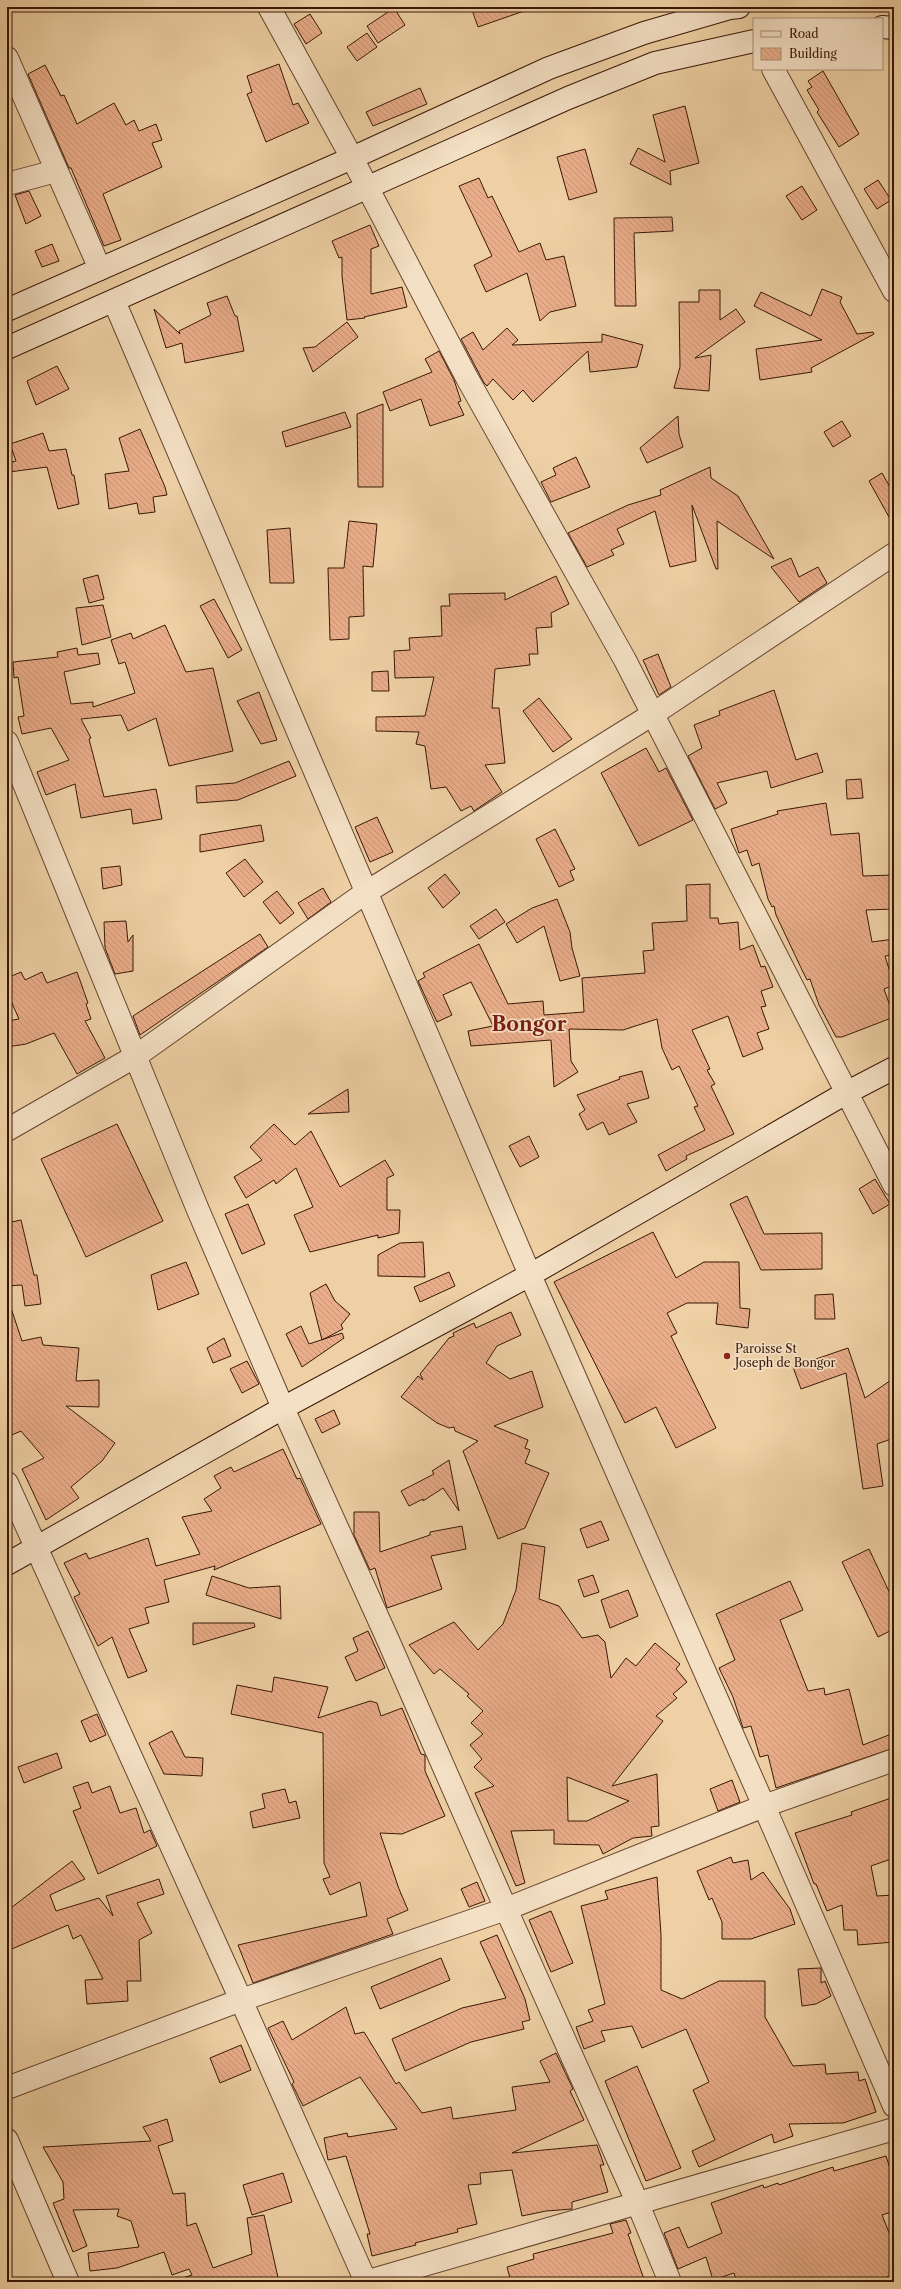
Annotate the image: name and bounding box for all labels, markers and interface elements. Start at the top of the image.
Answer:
legend [753,18,883,70]
text: Road [789,26,819,41]
text: Building [789,46,837,61]
district label: Bongor [491,1012,567,1036]
place label: Paroisse St Joseph de Bongor [733,1341,836,1370]
marker: Paroisse St Joseph de Bongor [722,1351,732,1361]

